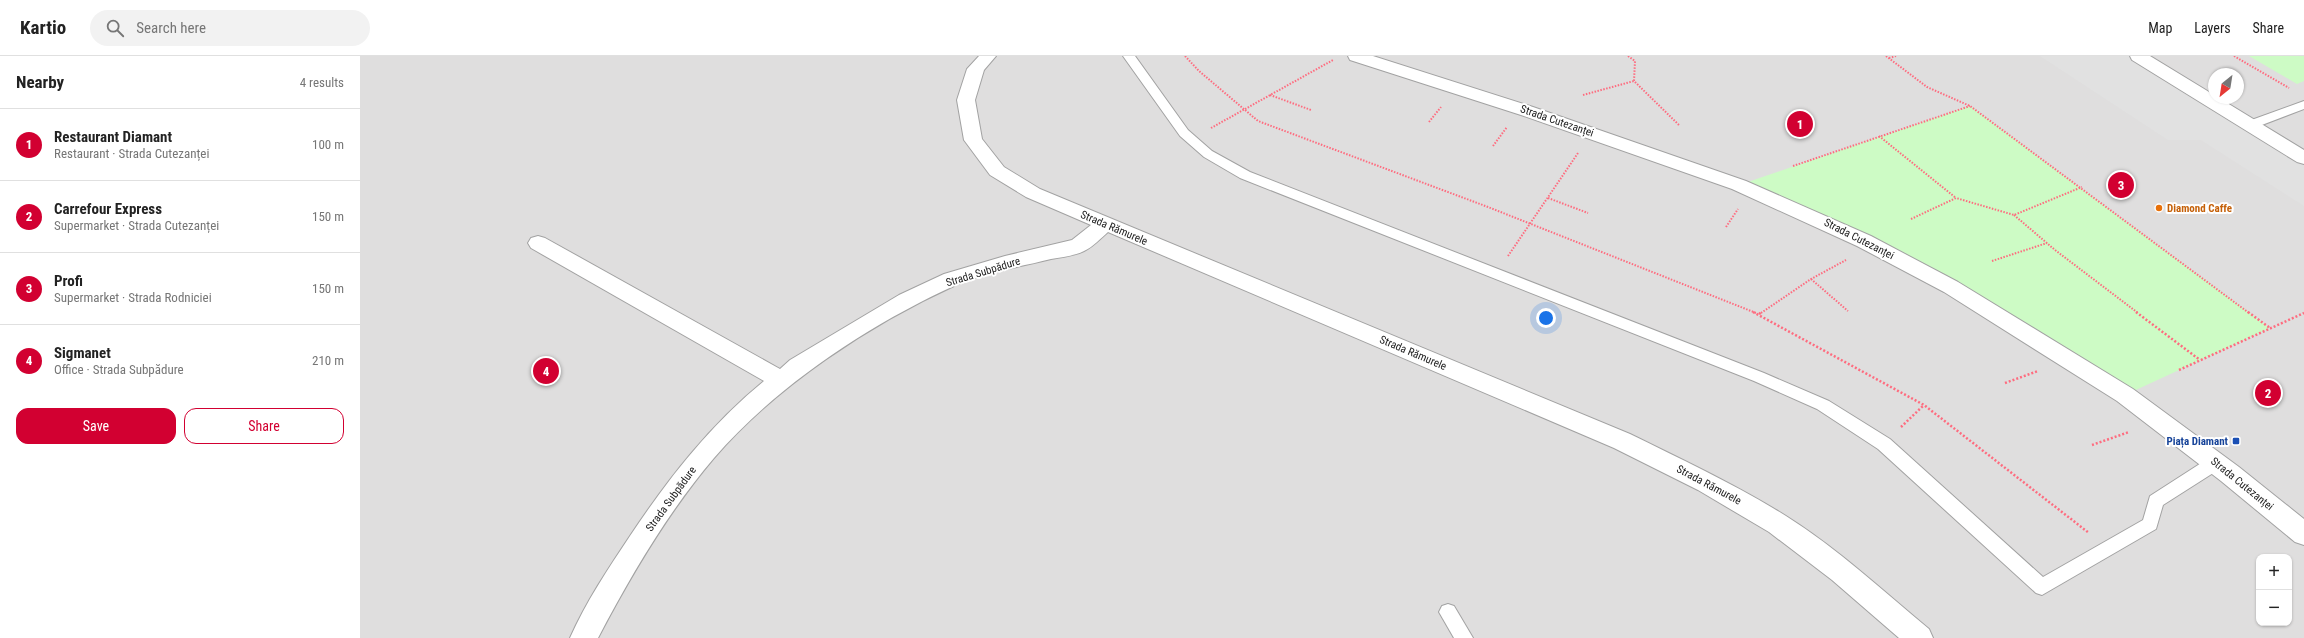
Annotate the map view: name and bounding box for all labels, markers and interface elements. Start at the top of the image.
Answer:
search box [90,10,370,46]
text: Kartio [20,16,66,39]
icon: search [104,17,126,39]
text: Search here [136,19,206,37]
text: Map [2148,20,2172,36]
text: Layers [2194,20,2231,36]
text: Share [2253,20,2284,36]
north arrow [2208,68,2244,104]
text: Nearby [16,72,64,92]
text: 4 results [300,75,344,90]
street label: Strada Cutezanței [1519,102,1595,140]
pin: 1 [1787,109,1813,139]
text: Restaurant Diamant [54,128,172,146]
text: 1 [26,137,32,152]
text: 100 m [312,137,344,152]
text: Restaurant · Strada Cutezanței [54,146,209,161]
pin: 3 [2108,170,2134,200]
text: Carrefour Express [54,200,162,218]
place label: Diamond Caffe [2167,202,2232,215]
marker: Diamond Caffe [2154,203,2164,213]
street label: Strada Rămurele [1079,208,1149,248]
text: 2 [26,209,32,224]
text: 150 m [312,209,344,224]
street label: Strada Cutezanței [1822,216,1896,262]
text: Supermarket · Strada Cutezanței [54,218,219,233]
street label: Strada Subpădure [944,255,1022,289]
text: Profi [54,272,83,290]
text: 3 [26,281,32,296]
text: 150 m [312,281,344,296]
text: Supermarket · Strada Rodniciei [54,290,212,305]
your location [1536,308,1556,328]
street label: Strada Rămurele [1378,333,1448,373]
text: Sigmanet [54,344,111,362]
text: 4 [26,353,32,368]
text: 210 m [312,353,344,368]
pin: 4 [533,356,559,386]
text: Office · Strada Subpădure [54,362,184,377]
pin: 2 [2255,378,2281,408]
button: Save [16,408,176,444]
button: Share [184,408,344,444]
place label: Piața Diamant [2166,435,2229,448]
marker: Piața Diamant [2231,436,2241,446]
street label: Strada Cutezanței [2208,455,2276,513]
street label: Strada Rămurele [1674,462,1744,508]
street label: Strada Subpădure [643,464,699,534]
map controls [2256,554,2292,626]
button: + [2256,554,2292,590]
button: − [2256,590,2292,626]

